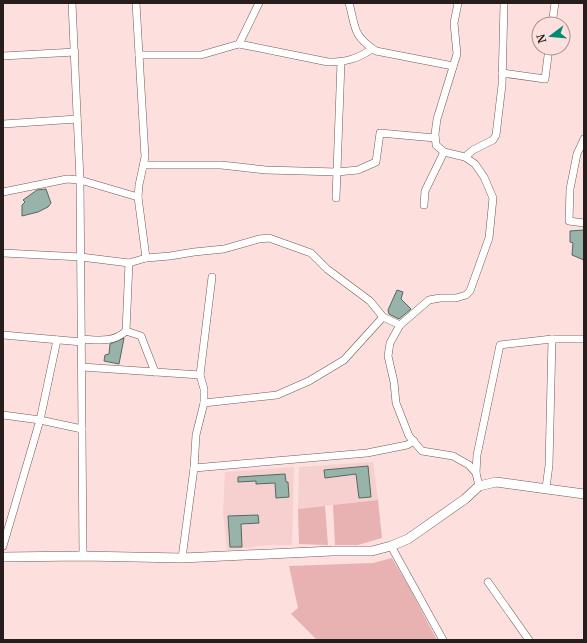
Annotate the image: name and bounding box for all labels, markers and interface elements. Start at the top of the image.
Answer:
north arrow [531,16,571,56]
text: N [533,32,549,45]

